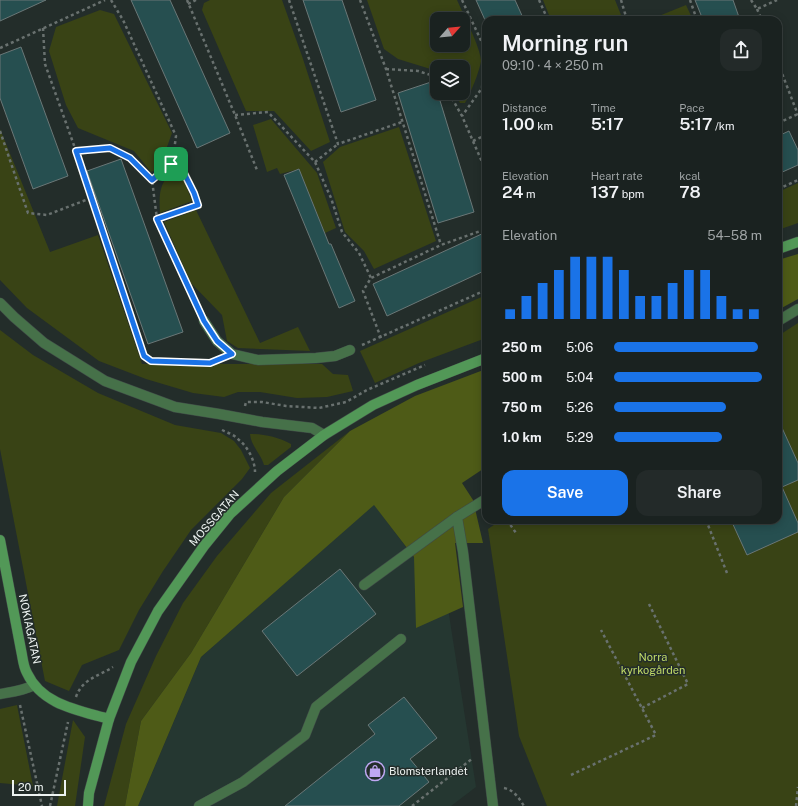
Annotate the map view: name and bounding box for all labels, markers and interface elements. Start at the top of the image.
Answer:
north arrow [430,12,470,52]
map controls [430,12,470,100]
button: share [720,29,762,71]
text: Morning run [502,30,628,56]
text: 09:10 · 4 × 250 m [502,58,603,73]
button: layers [430,60,470,100]
text: Distance [502,102,547,114]
text: Time [591,102,616,114]
text: Pace [679,102,704,114]
text: 1.00 [502,114,535,134]
text: 5:17 [591,114,624,134]
text: 5:17 [679,114,712,134]
text: km [535,120,553,132]
text: /km [712,120,735,132]
pin [154,147,188,181]
icon: arrive [160,153,182,175]
text: Elevation [502,170,549,182]
text: Heart rate [591,170,643,182]
text: kcal [679,170,701,182]
text: 24 [502,182,523,202]
text: 137 [591,182,619,202]
text: 78 [679,182,701,202]
text: m [523,188,536,200]
text: bpm [619,188,644,200]
text: Elevation [502,228,557,243]
text: 54–58 m [707,228,762,243]
text: 250 m [502,340,542,355]
text: 5:06 [566,340,593,355]
text: 500 m [502,370,542,385]
text: 5:04 [566,370,593,385]
text: 750 m [502,400,542,415]
text: 5:26 [566,400,593,415]
text: 1.0 km [502,430,542,445]
text: 5:29 [566,430,593,445]
button: Save [502,470,628,516]
button: Share [636,470,762,516]
street label: MOSSGATAN [187,488,241,548]
street label: NOKIAGATAN [17,593,43,665]
park label: Norra kyrkogården [621,651,685,676]
shop icon: Blomsterlandet [364,760,386,782]
place label: Blomsterlandet [389,765,468,777]
scale bar [12,778,66,797]
text: 20 m [18,781,43,793]

